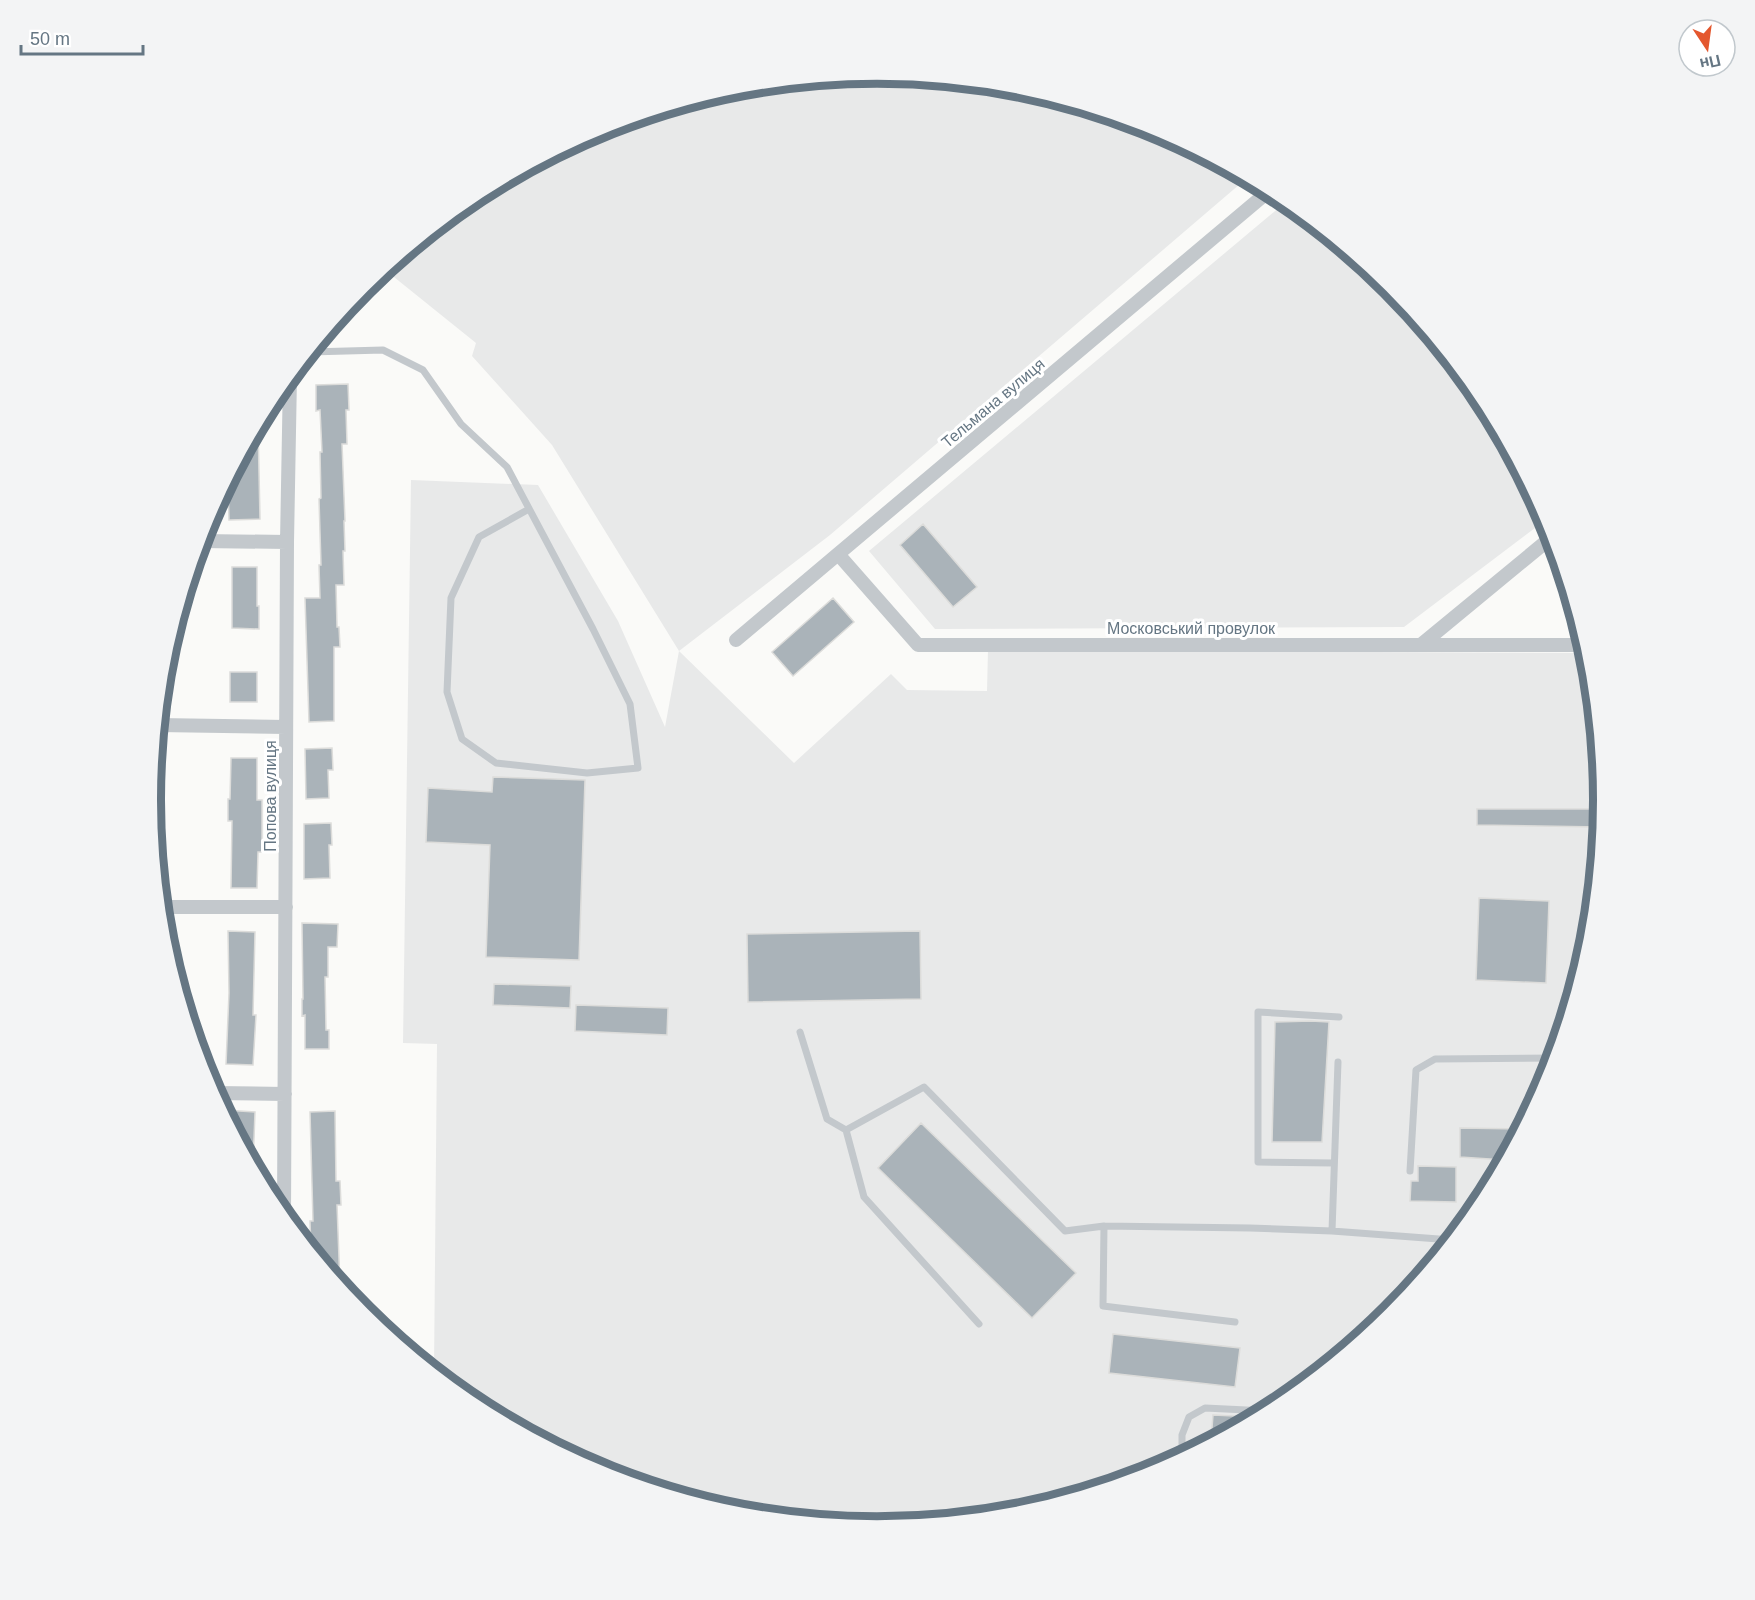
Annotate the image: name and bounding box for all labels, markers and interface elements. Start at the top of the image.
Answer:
scale bar [21,18,142,56]
north arrow [1677,18,1737,78]
text: 50 m [30,29,70,49]
text: Пн [1698,51,1722,73]
street label: Тельмана вулиця [938,355,1048,451]
street label: Московський провулок [1107,620,1276,637]
street label: Попова вулиця [262,740,279,852]

